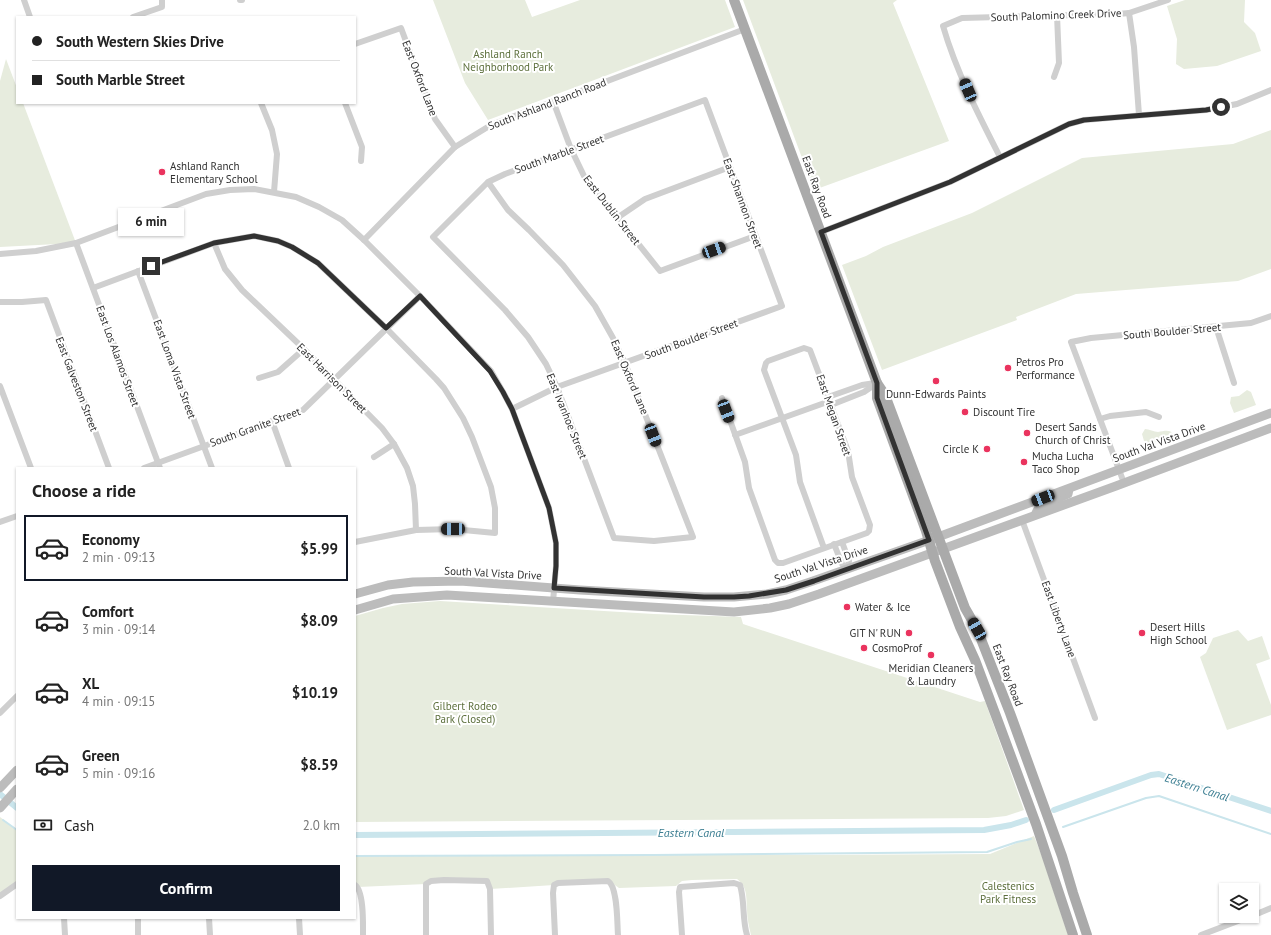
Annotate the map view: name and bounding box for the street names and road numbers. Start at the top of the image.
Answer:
street label: South Palomino Creek Drive [990,6,1122,24]
street label: East Oxford Lane [399,38,441,118]
street label: South Ashland Ranch Road [486,75,608,133]
street label: South Marble Street [512,131,606,177]
street label: East Ray Road [799,154,835,220]
street label: East Shannon Street [720,156,766,250]
street label: East Dublin Street [580,172,644,248]
street label: East Los Alamos Street [93,304,143,409]
street label: South Boulder Street [643,316,740,362]
street label: East Loma Vista Street [151,317,200,421]
street label: South Boulder Street [1123,320,1222,342]
street label: East Galveston Street [53,335,102,433]
street label: East Oxford Lane [608,337,652,417]
street label: East Harrison Street [294,340,370,416]
street label: East Ivanhoe Street [543,371,591,461]
street label: East Megan Street [814,372,855,458]
street label: South Granite Street [208,404,303,450]
street label: South Val Vista Drive [1111,419,1208,465]
street label: South Val Vista Drive [772,542,870,586]
street label: South Val Vista Drive [444,563,543,583]
street label: East Liberty Lane [1039,579,1080,660]
street label: East Ray Road [990,642,1026,708]

